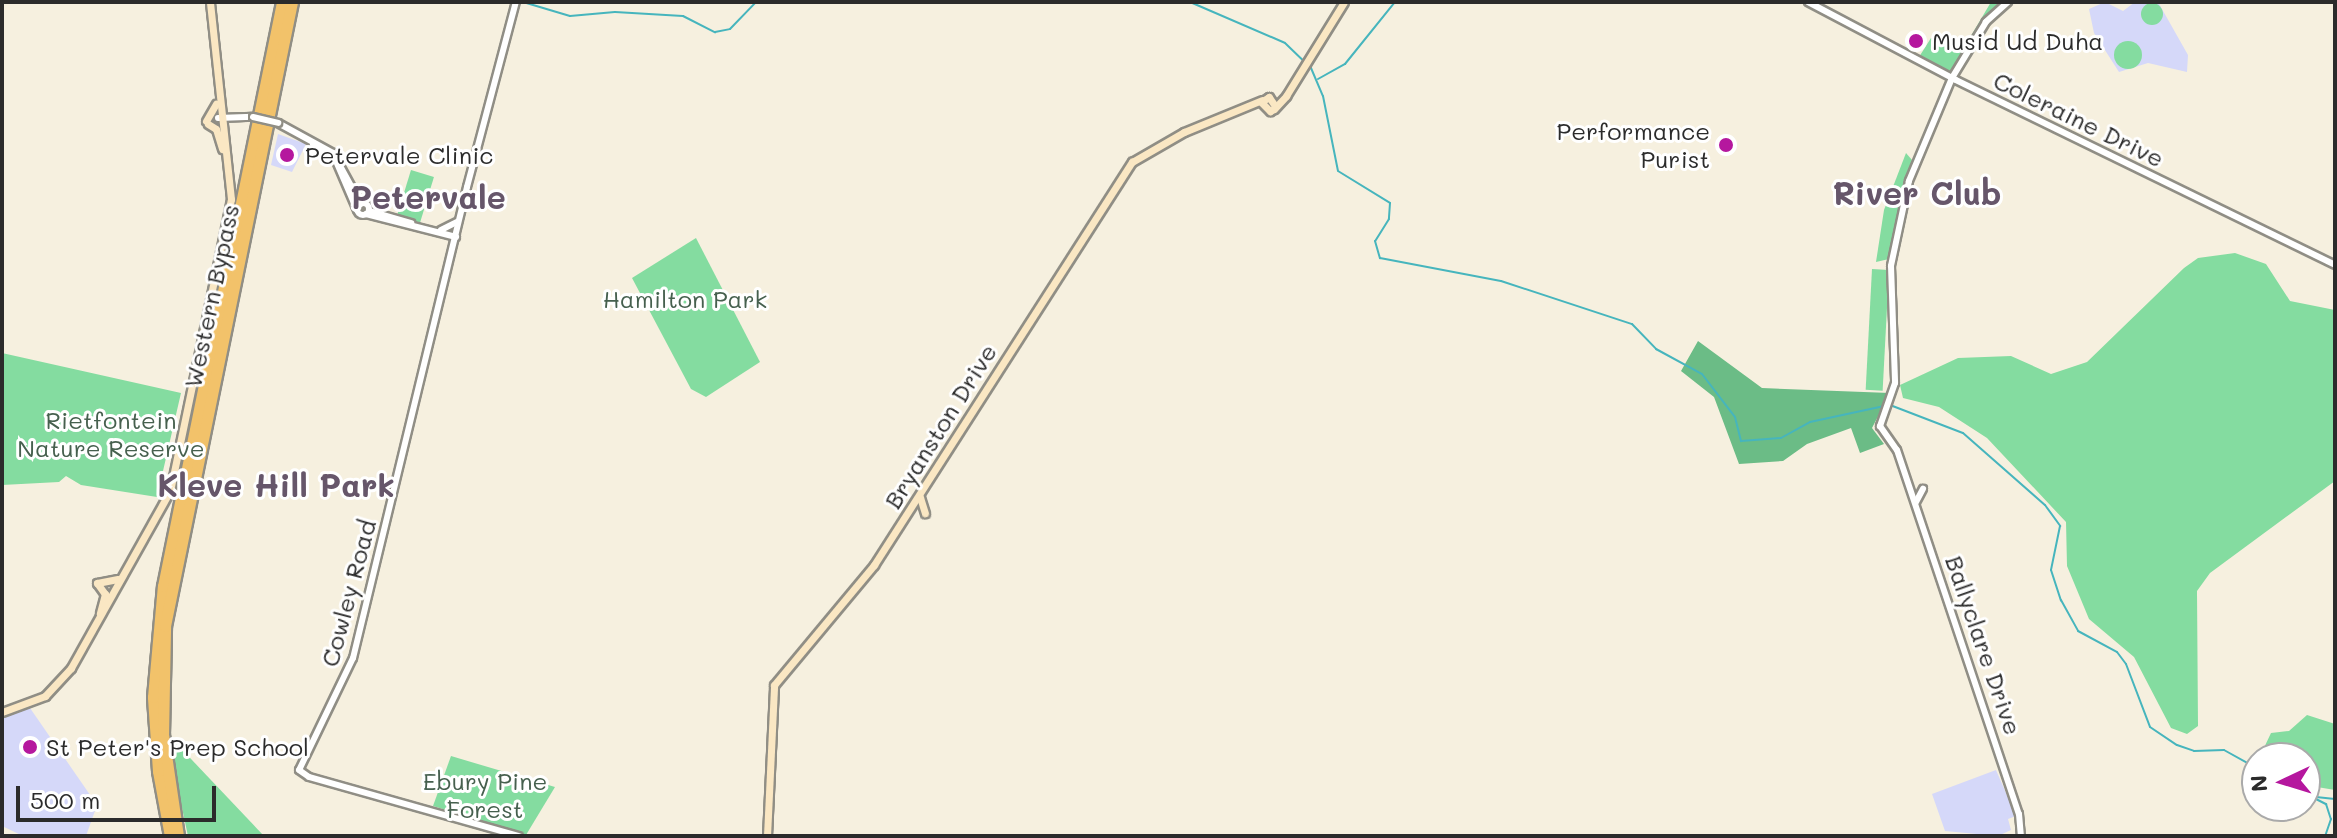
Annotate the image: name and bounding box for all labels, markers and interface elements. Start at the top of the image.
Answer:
place label: Musid Ud Duha [1932,27,2103,55]
marker: Musid Ud Duha [1907,32,1925,50]
street label: Coleraine Drive [1989,65,2169,173]
place label: Performance Purist [1556,117,1710,173]
marker: Performance Purist [1717,136,1735,154]
place label: Petervale Clinic [305,141,493,169]
marker: Petervale Clinic [276,144,298,166]
district label: River Club [1833,173,2001,211]
district label: Petervale [350,177,506,215]
street label: Western Bypass [178,202,244,390]
park label: Hamilton Park [603,285,767,313]
street label: Bryanston Drive [878,338,1002,514]
park label: Rietfontein Nature Reserve [17,406,205,462]
district label: Kleve Hill Park [157,465,395,503]
street label: Cowley Road [315,516,381,670]
street label: Ballyclare Drive [1940,552,2028,738]
place label: St Peter's Prep School [46,733,309,761]
marker: St Peter's Prep School [21,738,39,756]
north arrow [2241,742,2321,822]
park label: Ebury Pine Forest [423,767,547,823]
scale bar [20,770,220,820]
text: N [2244,774,2274,793]
text: 500 m [30,784,100,815]

